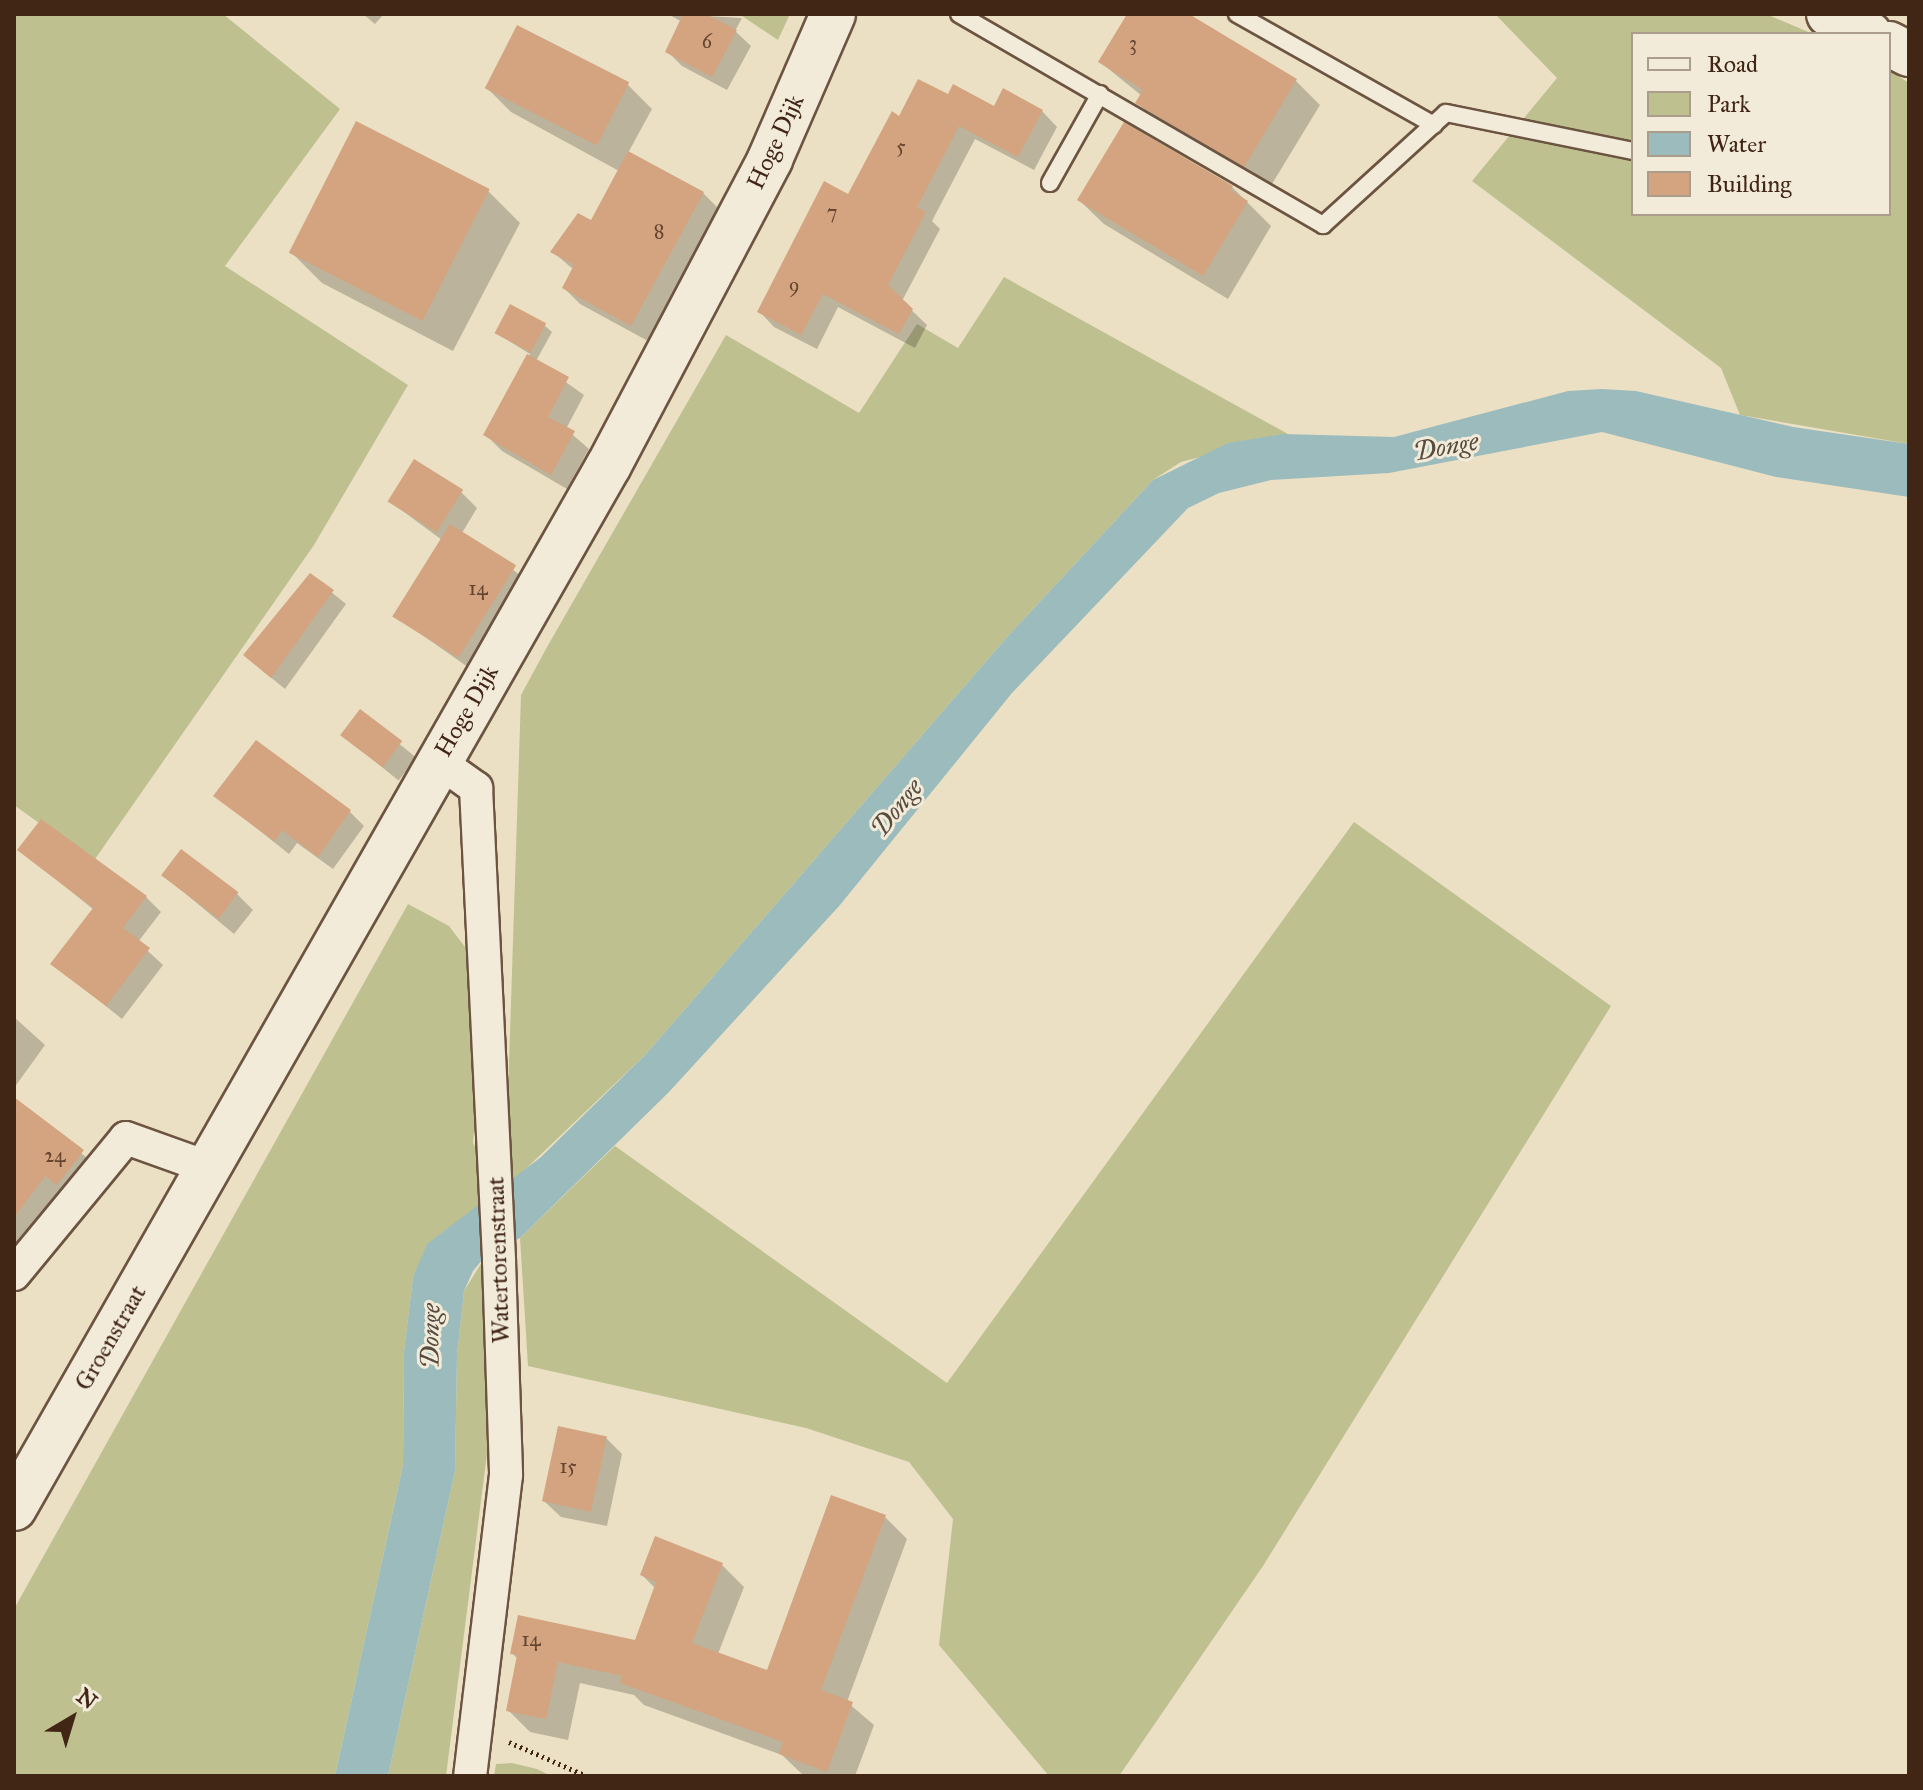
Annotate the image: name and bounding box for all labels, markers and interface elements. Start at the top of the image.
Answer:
house number: 6 [702,29,712,53]
house number: 3 [1129,31,1137,55]
legend [1631,32,1891,216]
text: Road [1707,49,1758,79]
text: Park [1707,89,1750,119]
street label: Hoge Dijk [741,90,811,194]
text: Water [1707,129,1766,159]
house number: 5 [896,134,906,158]
text: Building [1707,169,1792,199]
house number: 7 [827,200,837,224]
house number: 8 [654,219,664,243]
house number: 9 [789,273,799,297]
water label: Donge [1411,426,1481,468]
house number: 14 [468,576,488,600]
street label: Hoge Dijk [429,660,505,762]
water label: Donge [864,773,930,843]
house number: 24 [44,1143,66,1167]
street label: Watertorenstraat [482,1176,516,1344]
street label: Groenstraat [69,1280,153,1396]
water label: Donge [415,1303,447,1369]
house number: 15 [559,1454,577,1478]
house number: 14 [521,1627,541,1651]
north arrow [32,1678,112,1758]
text: N [71,1682,103,1715]

